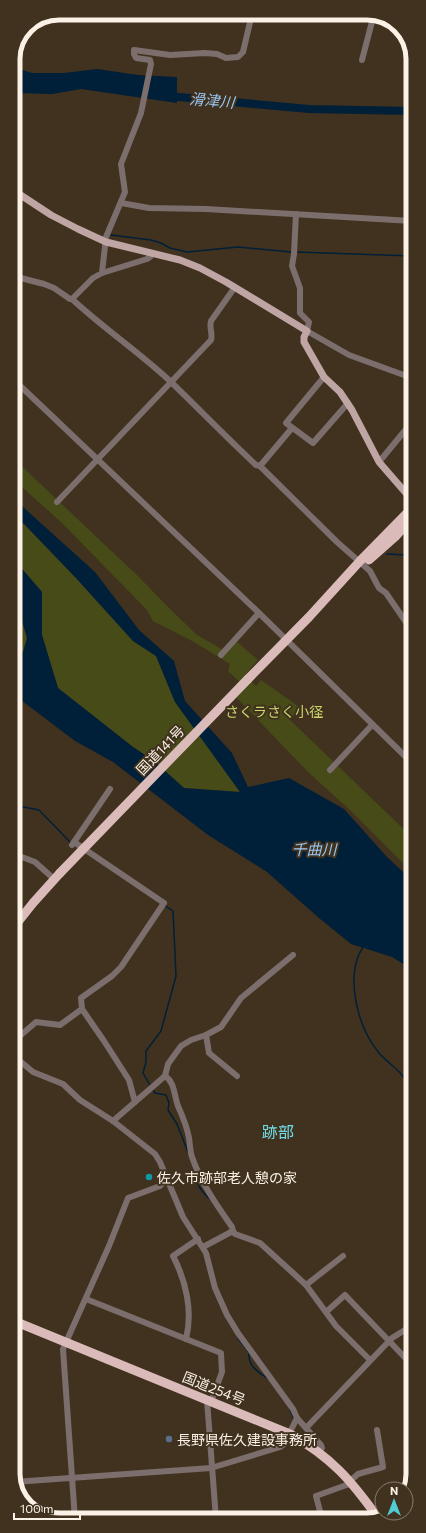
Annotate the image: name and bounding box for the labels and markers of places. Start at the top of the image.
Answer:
place label: 佐久市跡部老人憩の家 [157,1169,297,1186]
marker: 佐久市跡部老人憩の家 [144,1172,154,1182]
place label: 長野県佐久建設事務所 [177,1431,317,1448]
marker: 長野県佐久建設事務所 [164,1434,174,1444]

